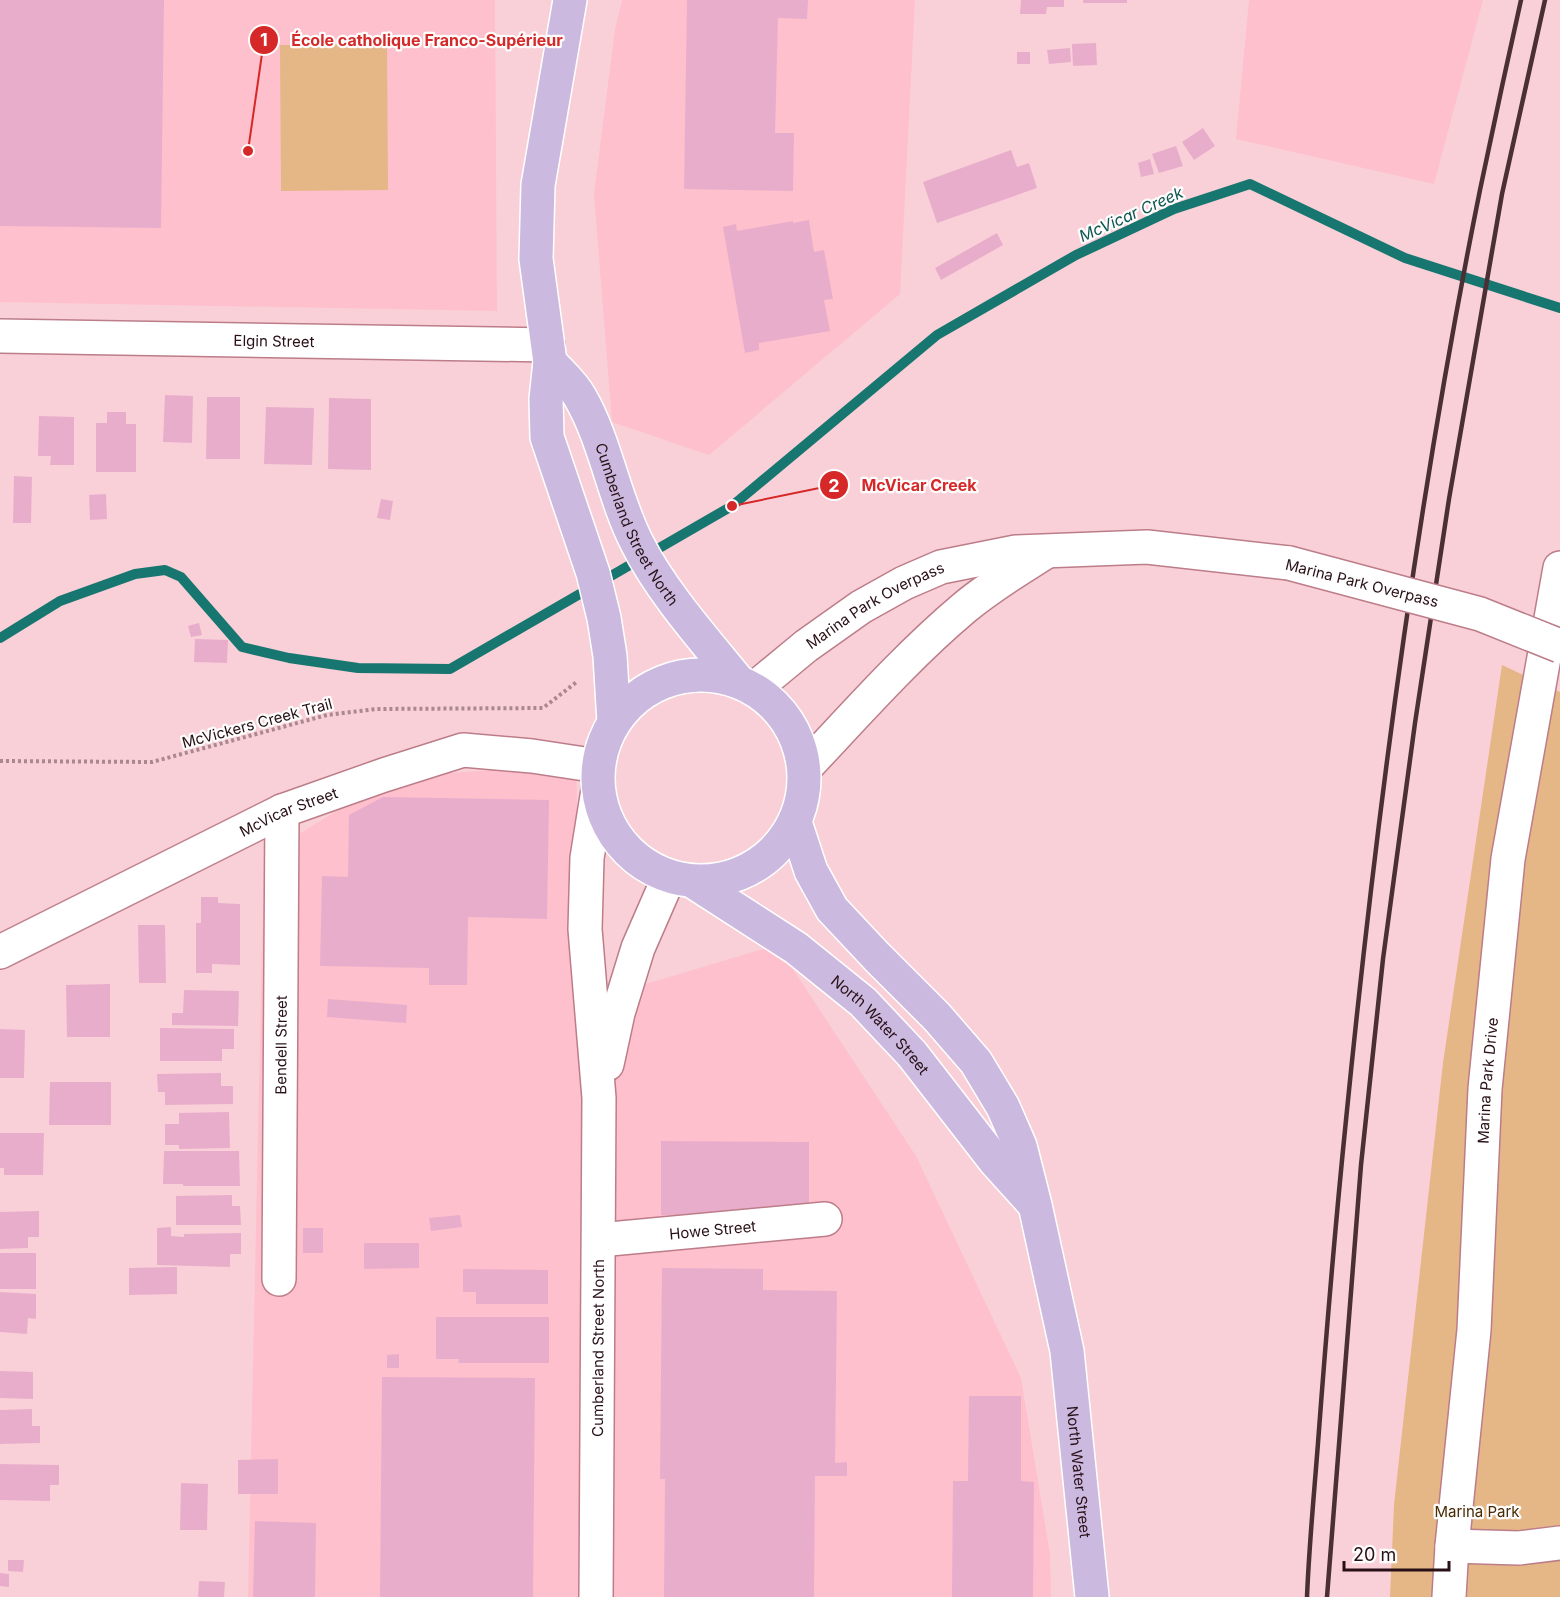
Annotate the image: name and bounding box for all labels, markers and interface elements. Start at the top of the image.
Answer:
callout: École catholique Franco-Supérieur [249,23,575,57]
text: 1 [260,29,268,50]
text: École catholique Franco-Supérieur [291,30,563,50]
water label: McVicar Creek [1076,182,1186,246]
street label: Elgin Street [233,330,315,351]
street label: Cumberland Street North [592,440,683,609]
callout: McVicar Creek [819,468,988,502]
text: 2 [828,475,840,496]
text: McVicar Creek [861,475,977,495]
street label: Marina Park Overpass [1283,555,1441,611]
street label: Marina Park Overpass [802,557,947,653]
street label: McVickers Creek Trail [180,694,334,752]
street label: McVicar Street [236,783,340,840]
street label: North Water Street [827,971,934,1078]
street label: Bendell Street [271,995,290,1095]
street label: Marina Park Drive [1473,1017,1502,1144]
street label: Howe Street [668,1216,757,1243]
street label: Cumberland Street North [587,1259,608,1437]
street label: North Water Street [1063,1405,1095,1539]
park label: Marina Park [1434,1502,1520,1521]
scale bar [1344,1534,1449,1572]
text: 20 m [1353,1544,1396,1565]

